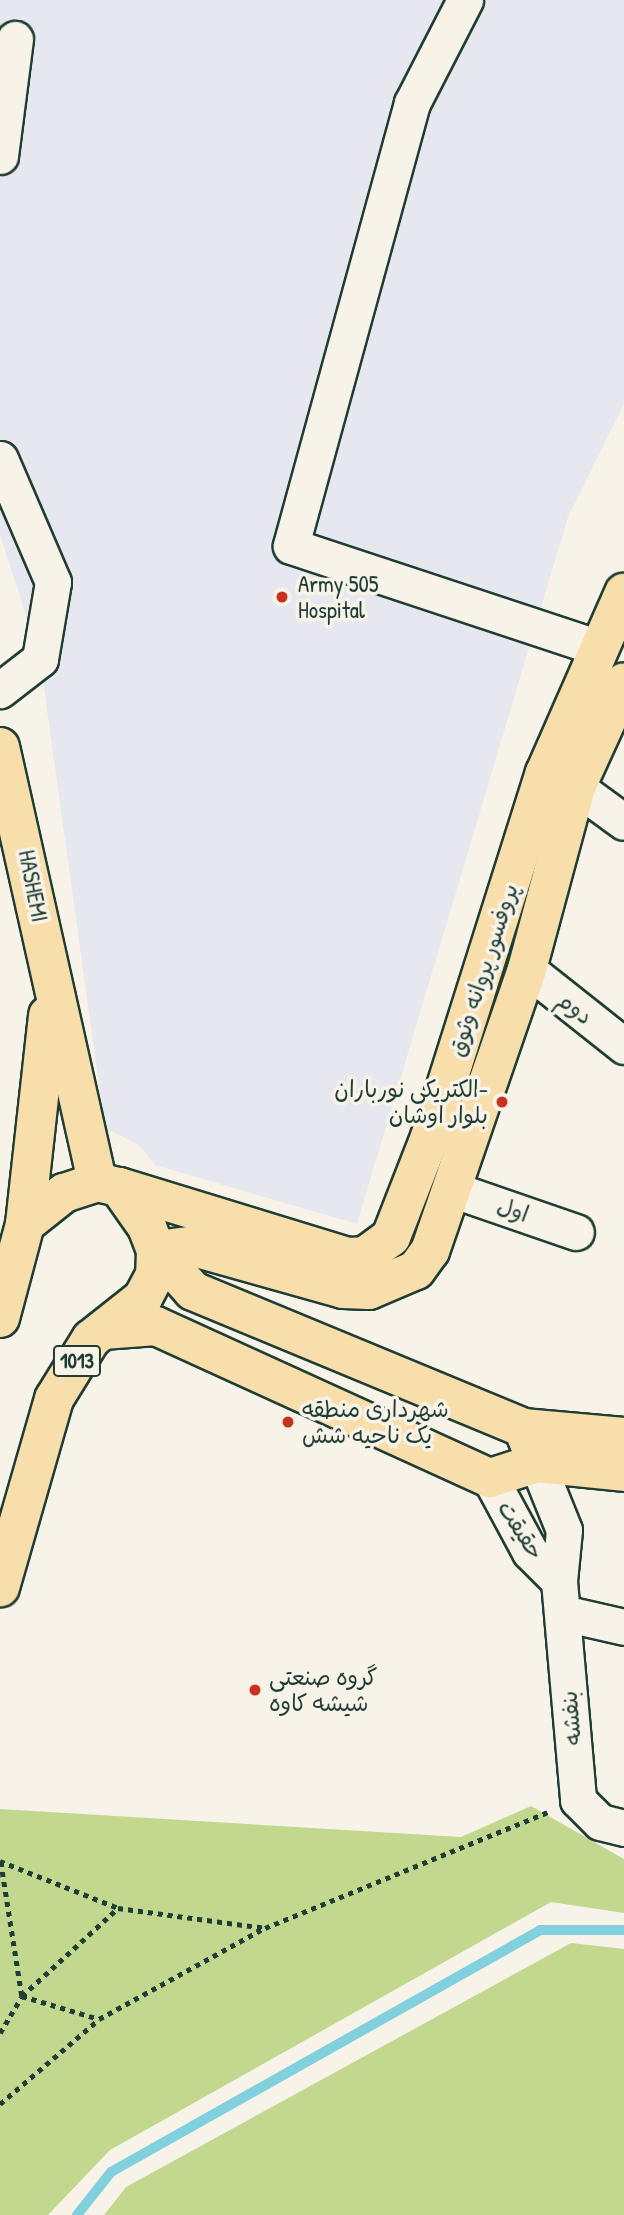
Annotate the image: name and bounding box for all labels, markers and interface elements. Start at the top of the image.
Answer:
place label: Army 505 Hospital [298,570,378,624]
marker: Army 505 Hospital [272,587,292,607]
street label: HASHEMI [13,848,53,924]
street label: پروفسور پروانه وثوق [442,880,524,1060]
street label: دوم [552,986,598,1030]
place label: الکتریکی نورباران- بلوار اوشان [334,1075,488,1129]
marker: الکتریکی نورباران- بلوار اوشان [494,1094,510,1110]
street label: اول [494,1192,532,1228]
road number: 1013 [52,1344,102,1378]
place label: شهرداری منطقه یک ناحیه شش [302,1395,449,1449]
marker: شهرداری منطقه یک ناحیه شش [280,1414,296,1430]
street label: حقیقت [492,1495,550,1565]
place label: گروه صنعتی شیشه کاوه [269,1663,378,1717]
marker: گروه صنعتی شیشه کاوه [247,1682,263,1698]
street label: بنفشه [555,1689,587,1747]

